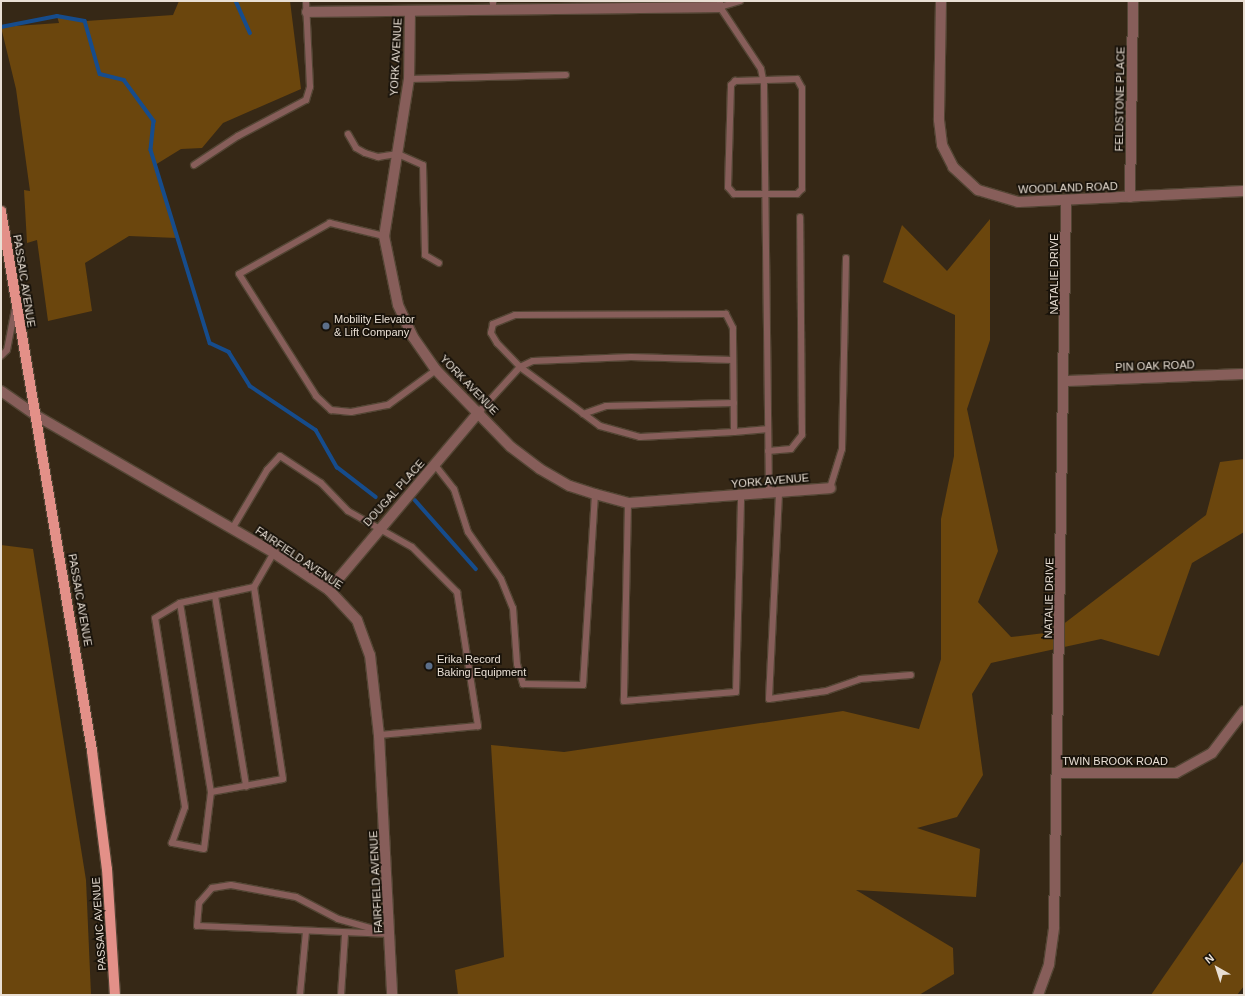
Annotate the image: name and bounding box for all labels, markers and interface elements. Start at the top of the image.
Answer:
street label: YORK AVENUE [387,17,405,97]
street label: FELDSTONE PLACE [1112,46,1128,152]
street label: WOODLAND ROAD [1018,180,1118,196]
street label: PASSAIC AVENUE [10,233,38,329]
street label: NATALIE DRIVE [1047,234,1061,314]
place label: Mobility Elevator & Lift Company [334,313,415,339]
marker: Mobility Elevator & Lift Company [321,321,331,331]
street label: YORK AVENUE [437,352,501,418]
street label: PIN OAK ROAD [1115,358,1195,374]
street label: DOUGAL PLACE [360,457,428,529]
street label: YORK AVENUE [730,471,810,491]
street label: FAIRFIELD AVENUE [253,524,345,592]
street label: PASSAIC AVENUE [65,552,95,648]
street label: NATALIE DRIVE [1042,557,1056,639]
place label: Erika Record Baking Equipment [437,653,526,679]
marker: Erika Record Baking Equipment [424,661,434,671]
street label: TWIN BROOK ROAD [1062,754,1168,768]
street label: FAIRFIELD AVENUE [367,830,385,934]
street label: PASSAIC AVENUE [89,876,109,972]
north arrow [1197,948,1237,988]
text: N [1203,952,1216,966]

